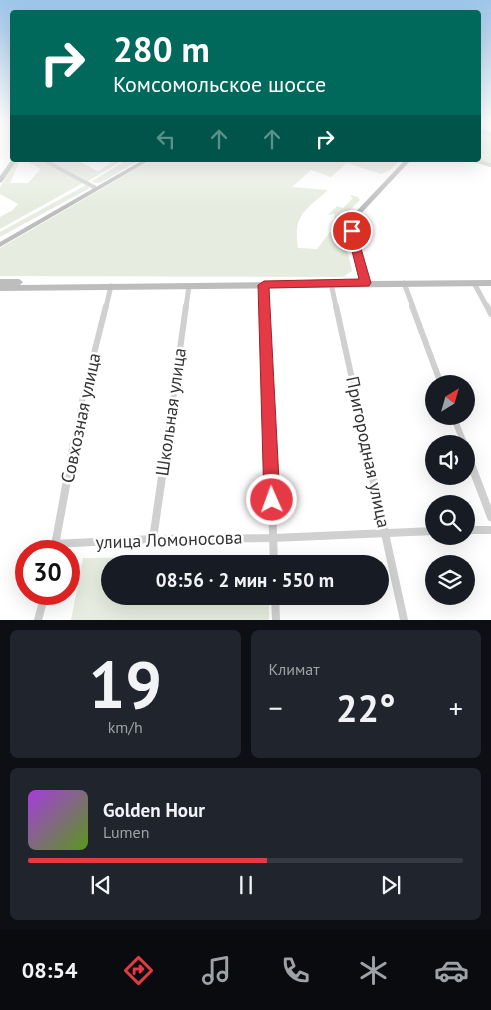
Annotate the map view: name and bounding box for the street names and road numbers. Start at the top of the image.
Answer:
street label: Школьная улица [150,346,191,477]
street label: Совхозная улица [55,351,106,485]
street label: Пригородная улица [341,374,396,530]
street label: улица Ломоносова [95,525,243,554]

